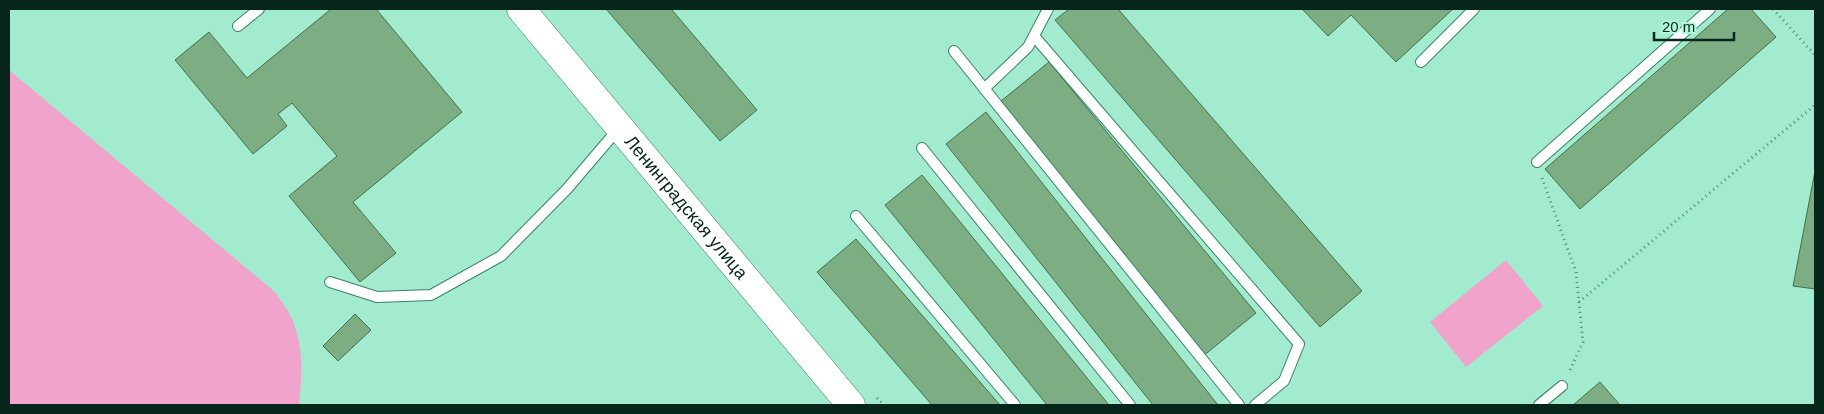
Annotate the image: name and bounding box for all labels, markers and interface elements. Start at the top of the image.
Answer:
scale bar [1654,10,1734,42]
text: 20 m [1662,18,1695,35]
street label: Ленинградская улица [621,131,752,284]

